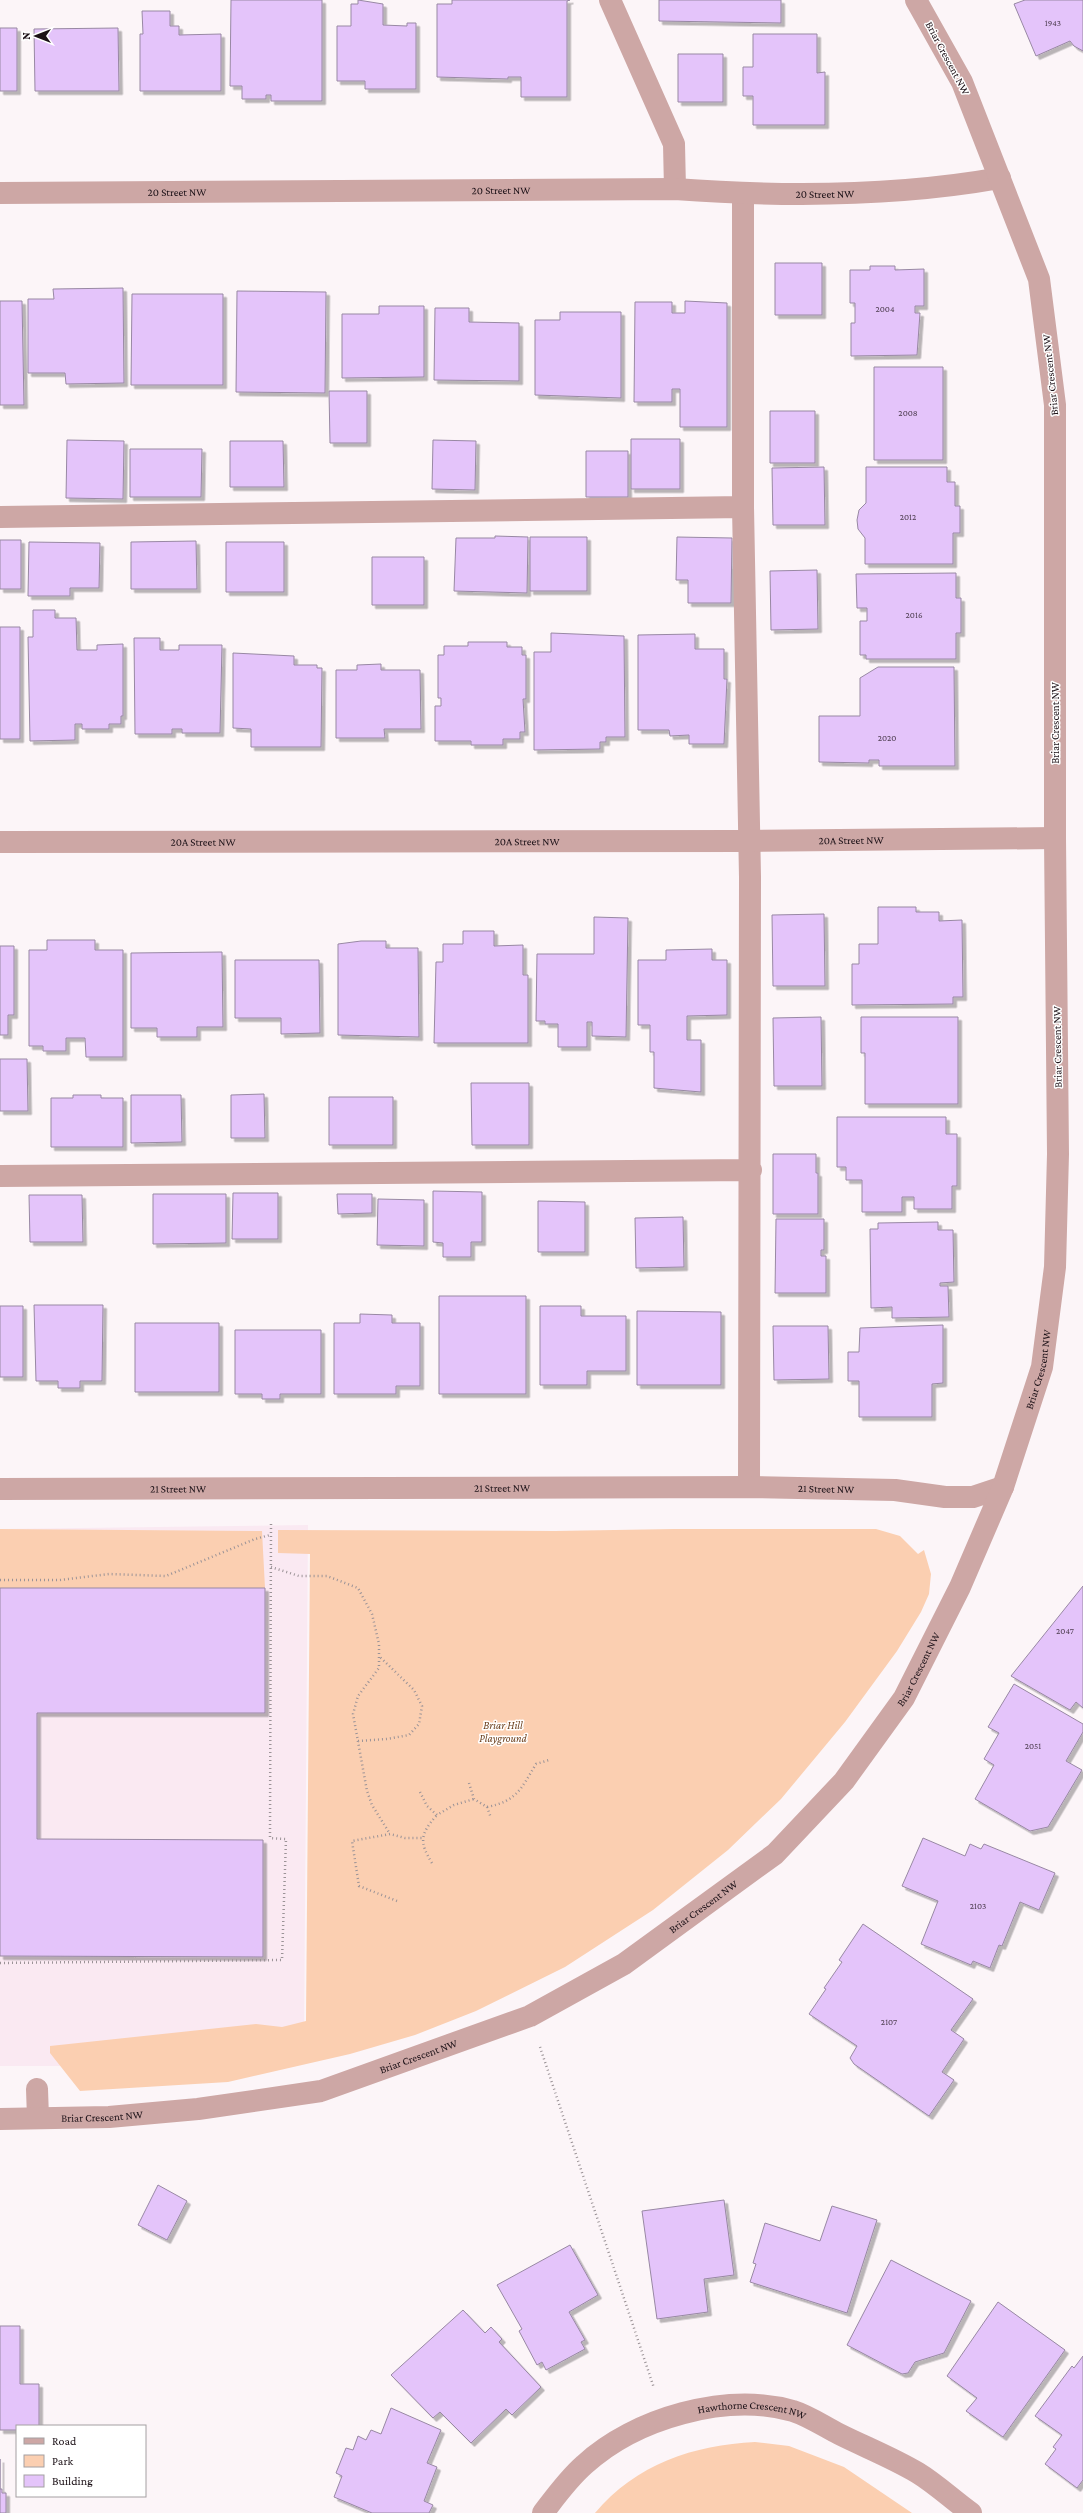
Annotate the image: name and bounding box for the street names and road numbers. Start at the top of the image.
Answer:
street label: Briar Crescent NW [924,19,973,98]
street label: 20 Street NW [472,184,531,196]
street label: 20 Street NW [148,186,207,198]
street label: 20 Street NW [795,187,855,200]
street label: Briar Crescent NW [1040,333,1060,416]
street label: Briar Crescent NW [1049,681,1061,764]
street label: 20A Street NW [818,834,884,846]
street label: 20A Street NW [494,835,560,847]
street label: 20A Street NW [170,836,236,848]
street label: Briar Crescent NW [1050,1005,1064,1088]
street label: Briar Crescent NW [1023,1328,1053,1411]
street label: 21 Street NW [150,1482,207,1495]
street label: 21 Street NW [474,1482,531,1494]
street label: 21 Street NW [798,1482,855,1495]
street label: Briar Crescent NW [894,1629,943,1709]
street label: Briar Crescent NW [667,1877,740,1935]
street label: Briar Crescent NW [378,2036,460,2076]
street label: Briar Crescent NW [61,2108,144,2124]
street label: Hawthorne Crescent NW [697,2399,809,2422]

